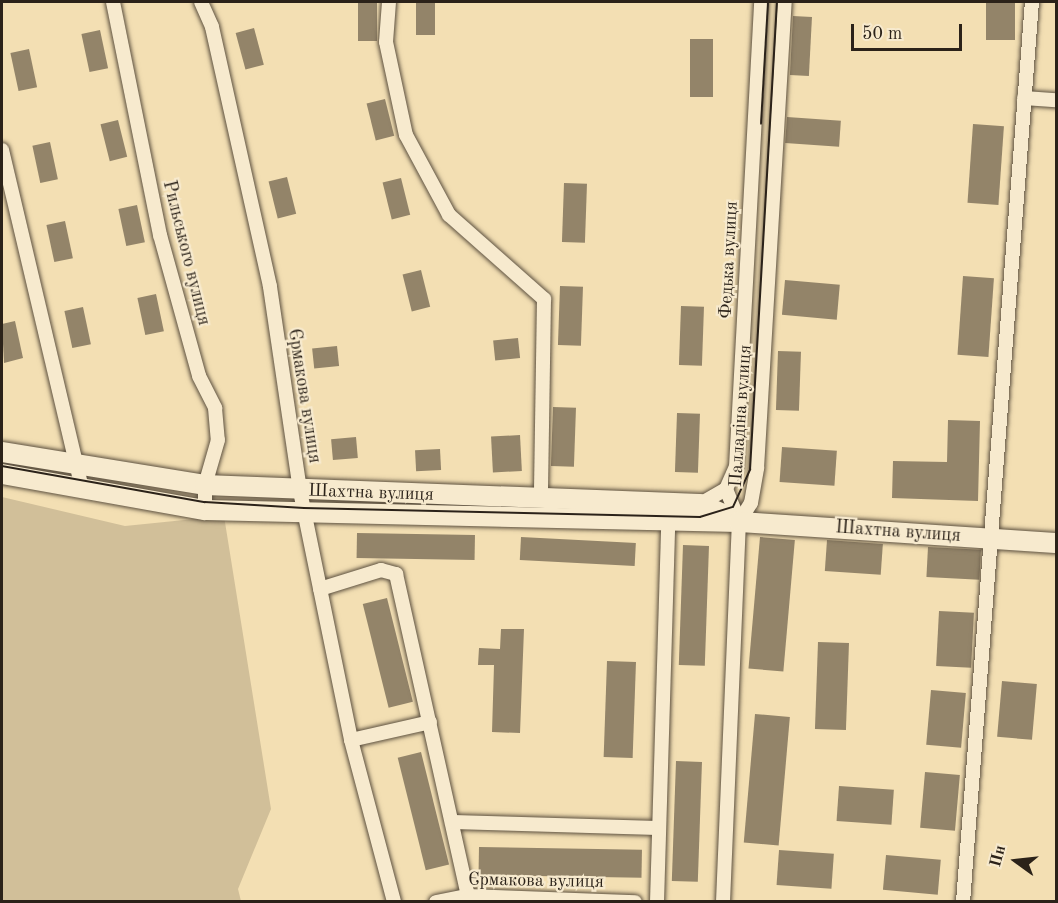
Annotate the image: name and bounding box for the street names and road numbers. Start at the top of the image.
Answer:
street label: Рильського вулиця [158,178,214,328]
street label: Федька вулиця [715,201,743,319]
street label: Єрмакова вулиця [283,327,325,465]
street label: Палладіна вулиця [725,344,757,488]
street label: Шахтна вулиця [308,480,434,506]
street label: Шахтна вулиця [835,517,961,547]
street label: Єрмакова вулиця [468,869,604,893]

